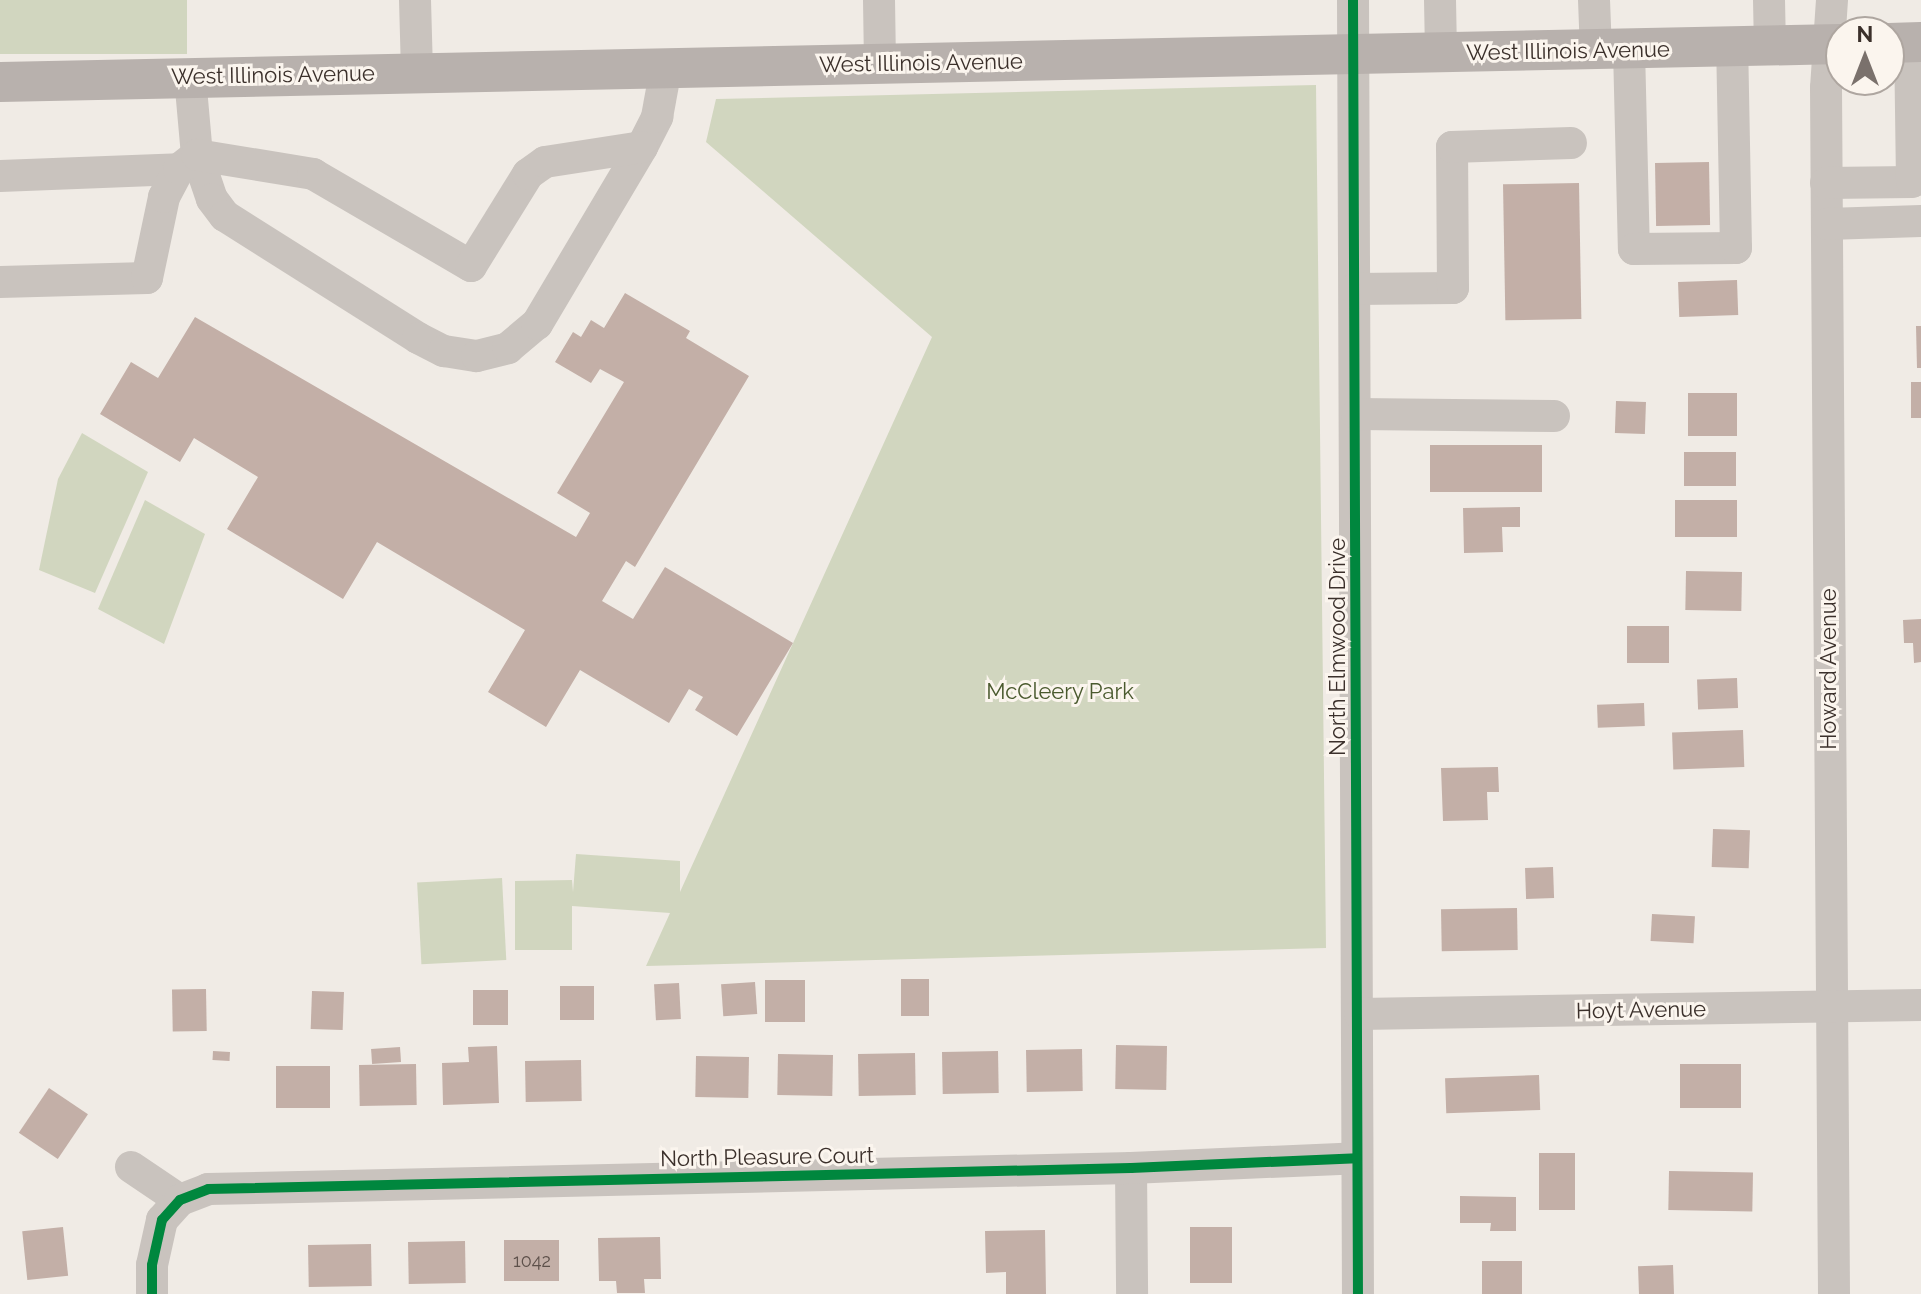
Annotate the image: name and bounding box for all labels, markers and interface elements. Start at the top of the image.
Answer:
north arrow [1825,16,1905,96]
text: N [1857,21,1873,47]
street label: West Illinois Avenue [1466,36,1670,66]
street label: West Illinois Avenue [819,48,1023,78]
street label: West Illinois Avenue [171,60,375,90]
street label: North Elmwood Drive [1325,538,1351,756]
street label: Howard Avenue [1816,588,1842,750]
park label: McCleery Park [986,679,1134,705]
street label: Hoyt Avenue [1575,996,1707,1024]
street label: North Pleasure Court [660,1142,874,1172]
house number: 1042 [513,1250,551,1272]

